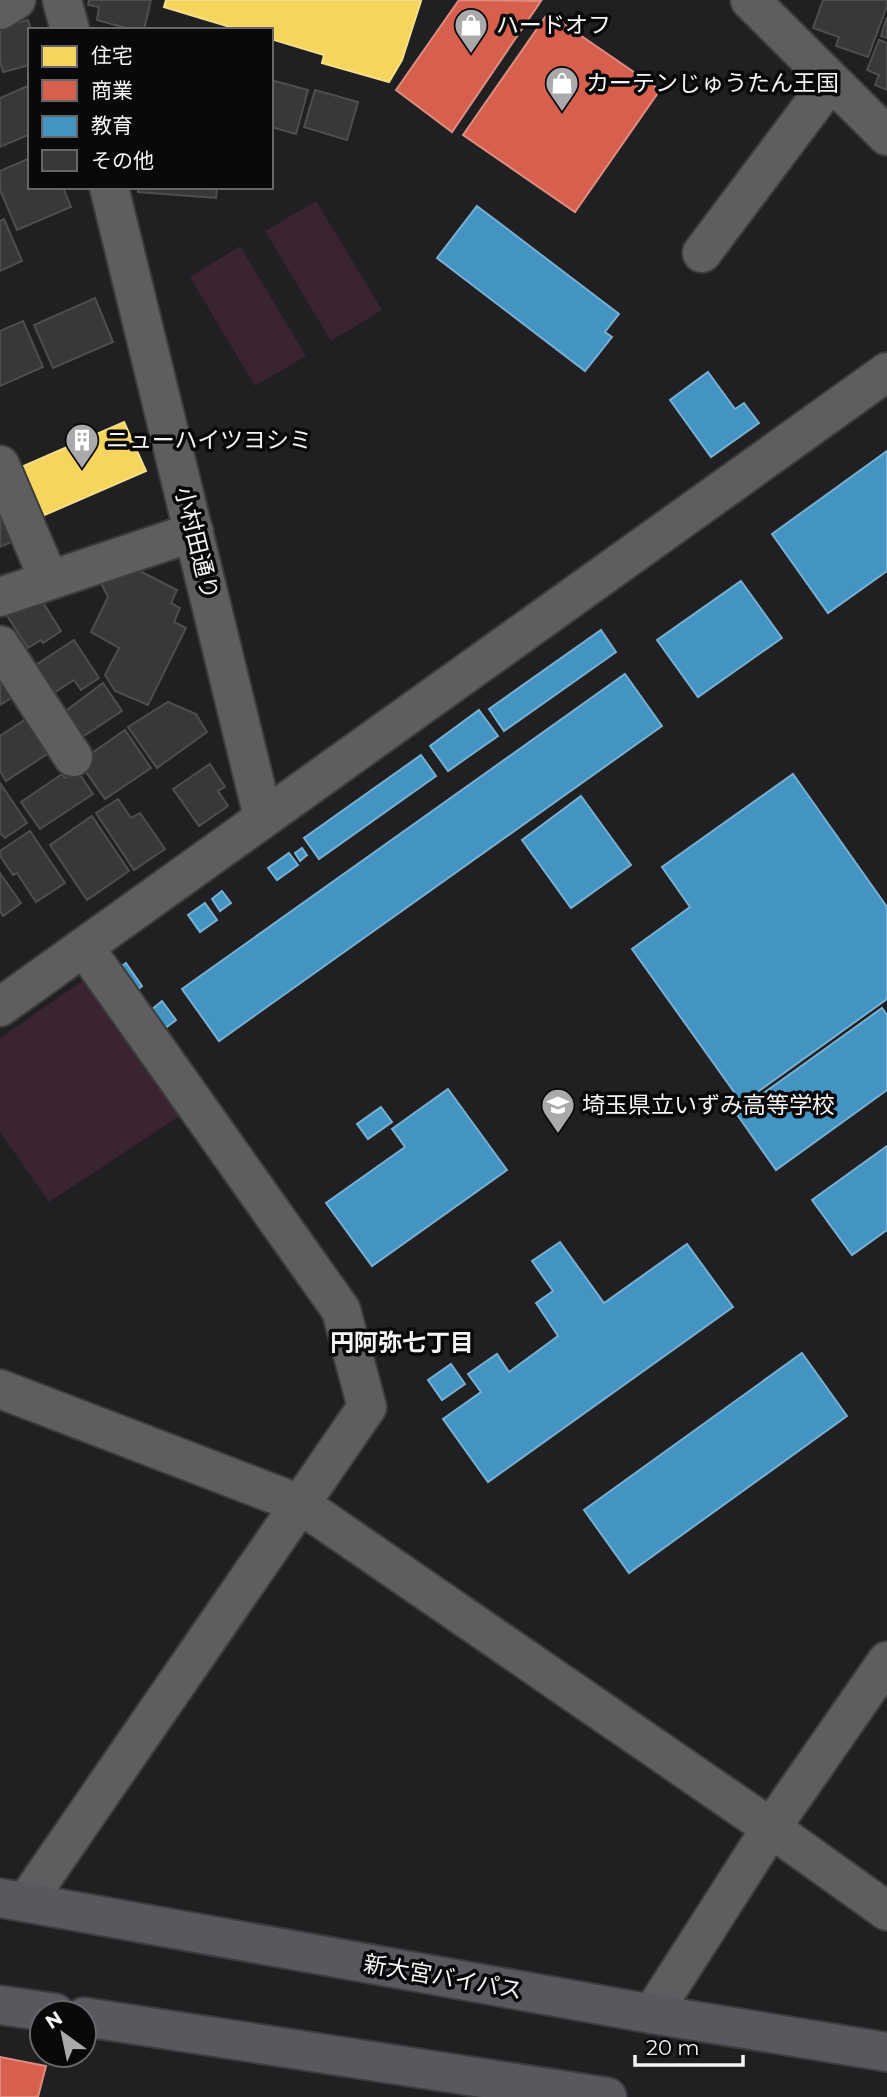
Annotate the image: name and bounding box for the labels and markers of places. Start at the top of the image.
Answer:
shop icon: ハードオフ [452,6,490,55]
place label: ハードオフ [496,11,611,39]
shop icon: カーテンじゅうたん王国 [543,64,581,113]
place label: カーテンじゅうたん王国 [586,69,839,97]
building icon: ニューハイツヨシミ [63,421,101,470]
place label: ニューハイツヨシミ [106,426,312,454]
school or university icon: 埼玉県立いずみ高等学校 [539,1086,577,1135]
place label: 埼玉県立いずみ高等学校 [582,1091,835,1119]

